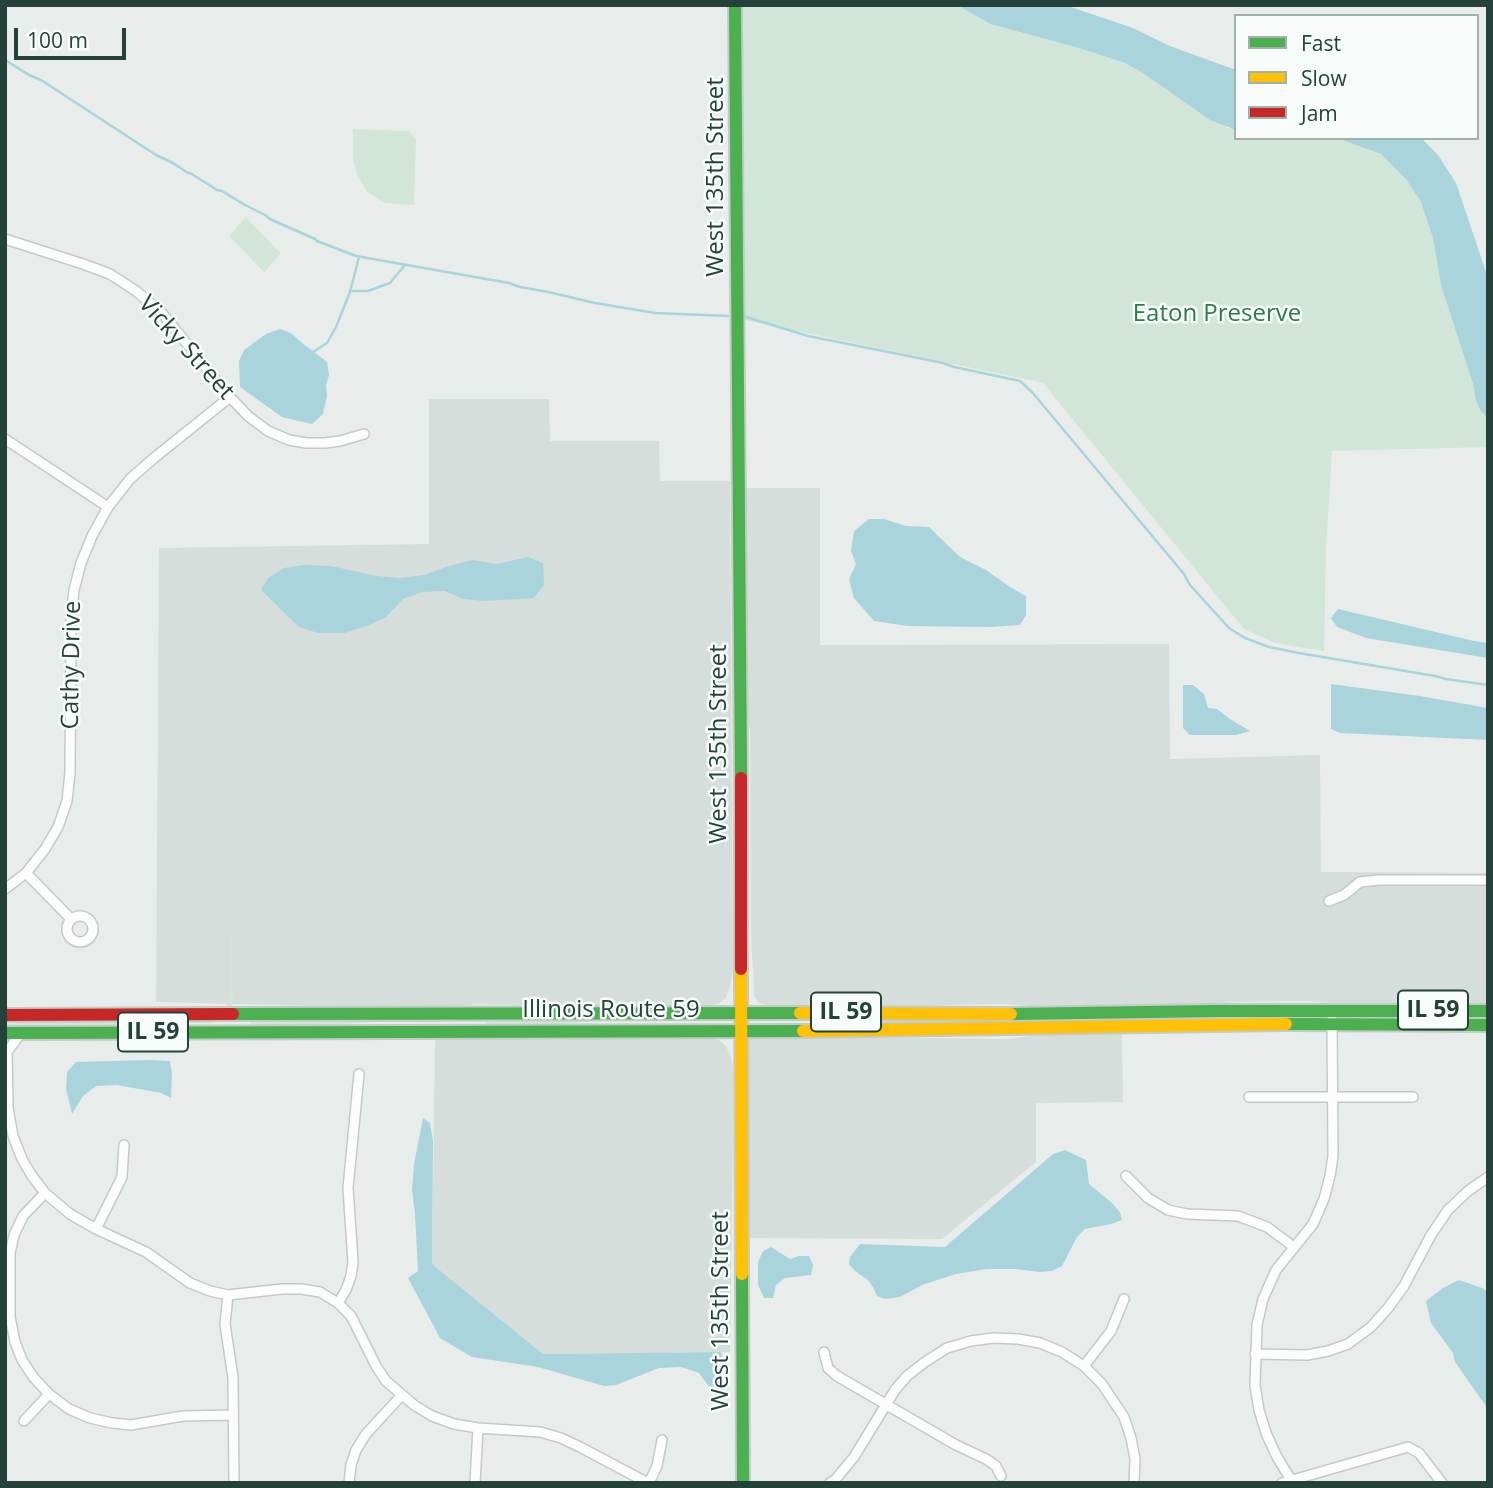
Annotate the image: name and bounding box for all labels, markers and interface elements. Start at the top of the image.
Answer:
scale bar [18,14,130,58]
legend [1234,14,1479,140]
text: 100 m [27,26,88,54]
text: Fast [1301,29,1341,57]
text: Slow [1301,64,1347,92]
street label: West 135th Street [702,77,730,277]
text: Jam [1301,99,1338,127]
street label: Vicky Street [132,290,240,406]
park label: Eaton Preserve [1133,300,1301,328]
street label: Cathy Drive [56,600,88,730]
street label: West 135th Street [705,644,733,844]
road number: IL 59 [1398,990,1468,1030]
road number: IL 59 [811,993,881,1032]
street label: Illinois Route 59 [522,996,700,1024]
road number: IL 59 [118,1012,188,1051]
street label: West 135th Street [707,1211,735,1411]

